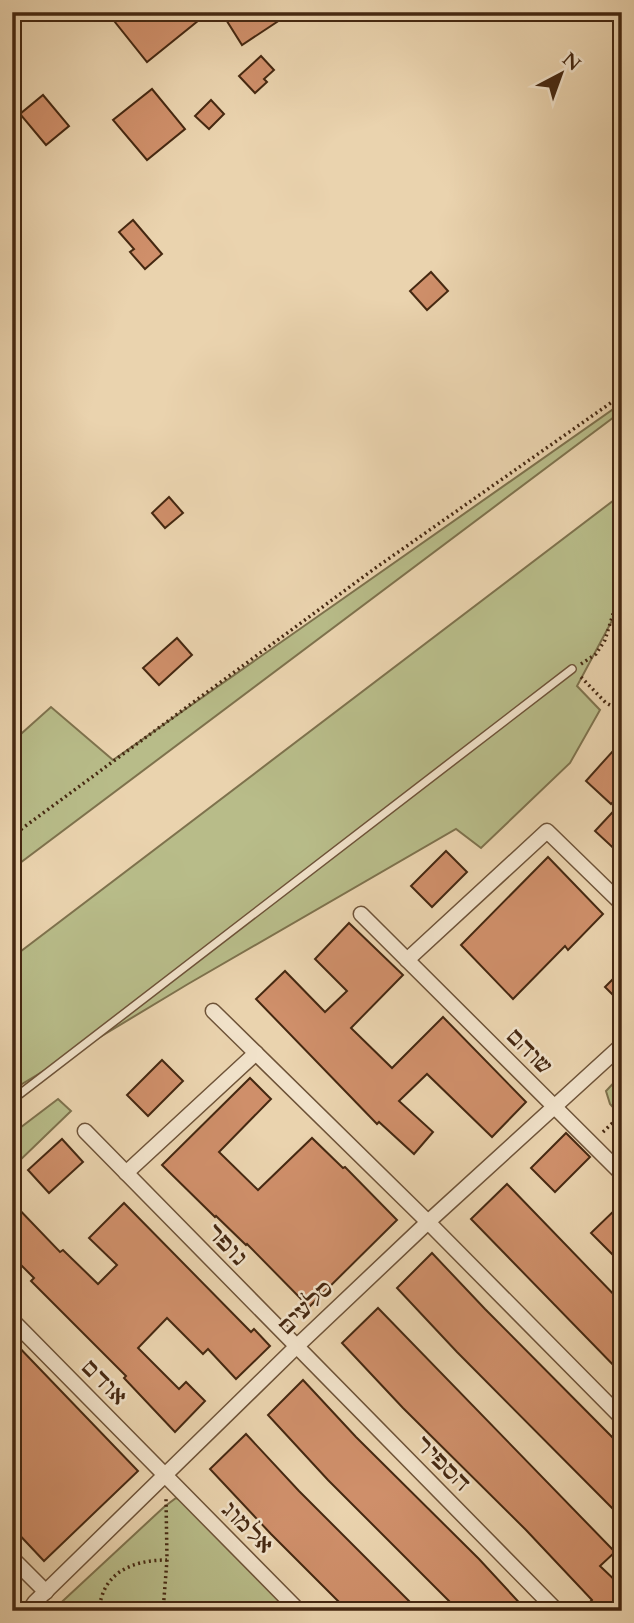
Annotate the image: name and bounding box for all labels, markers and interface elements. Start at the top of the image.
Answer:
north arrow [526,38,596,108]
text: N [557,47,587,77]
street label: שוהם [500,1022,559,1081]
street label: נופר [199,1217,254,1272]
street label: סלעים [270,1273,340,1342]
street label: אודם [75,1353,134,1412]
street label: הספיר [408,1429,477,1498]
street label: אלמוג [215,1494,281,1560]

